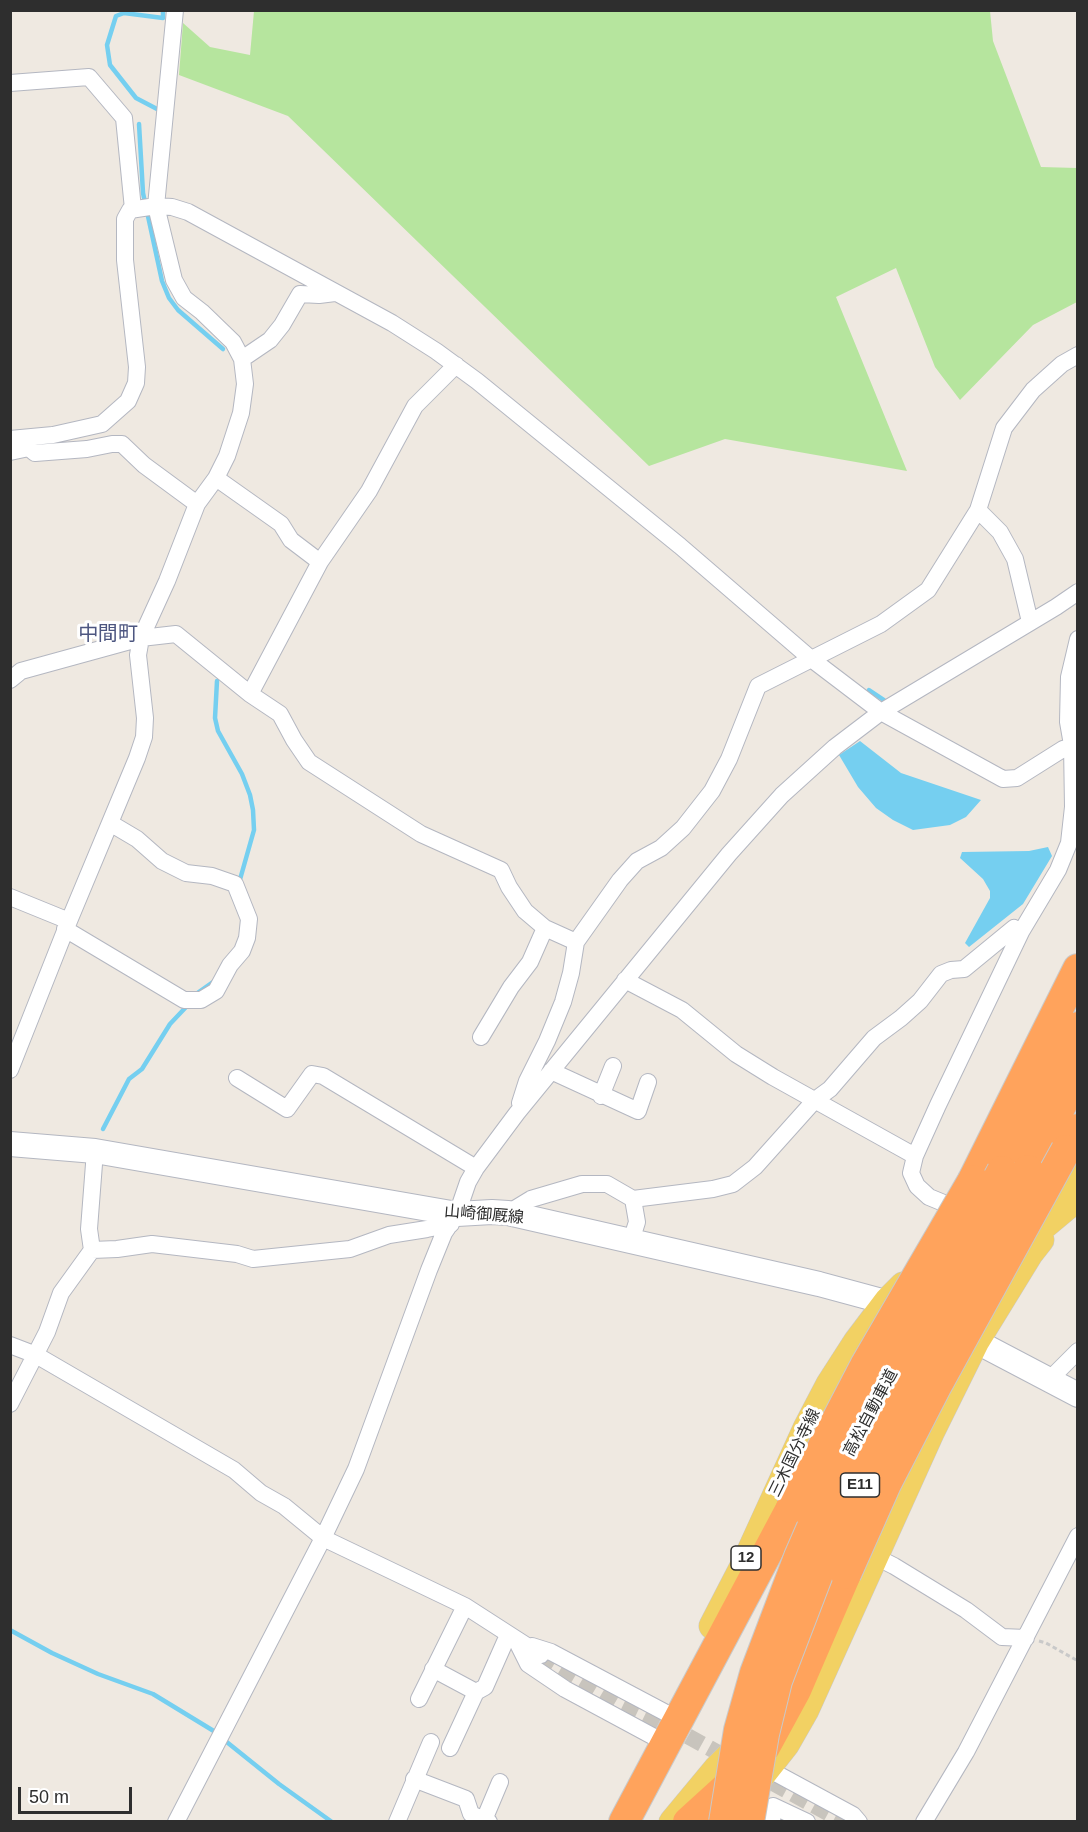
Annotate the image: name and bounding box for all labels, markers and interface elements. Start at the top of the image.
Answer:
district label: 中間町 [78,622,138,646]
street label: 山崎御厩線 [443,1202,525,1228]
street label: 高松自動車道 [840,1366,902,1460]
street label: 三木国分寺線 [765,1406,825,1500]
road number: E11 [840,1473,880,1497]
road number: 12 [731,1546,761,1570]
scale bar [21,1775,135,1813]
text: 50 m [29,1787,69,1807]

